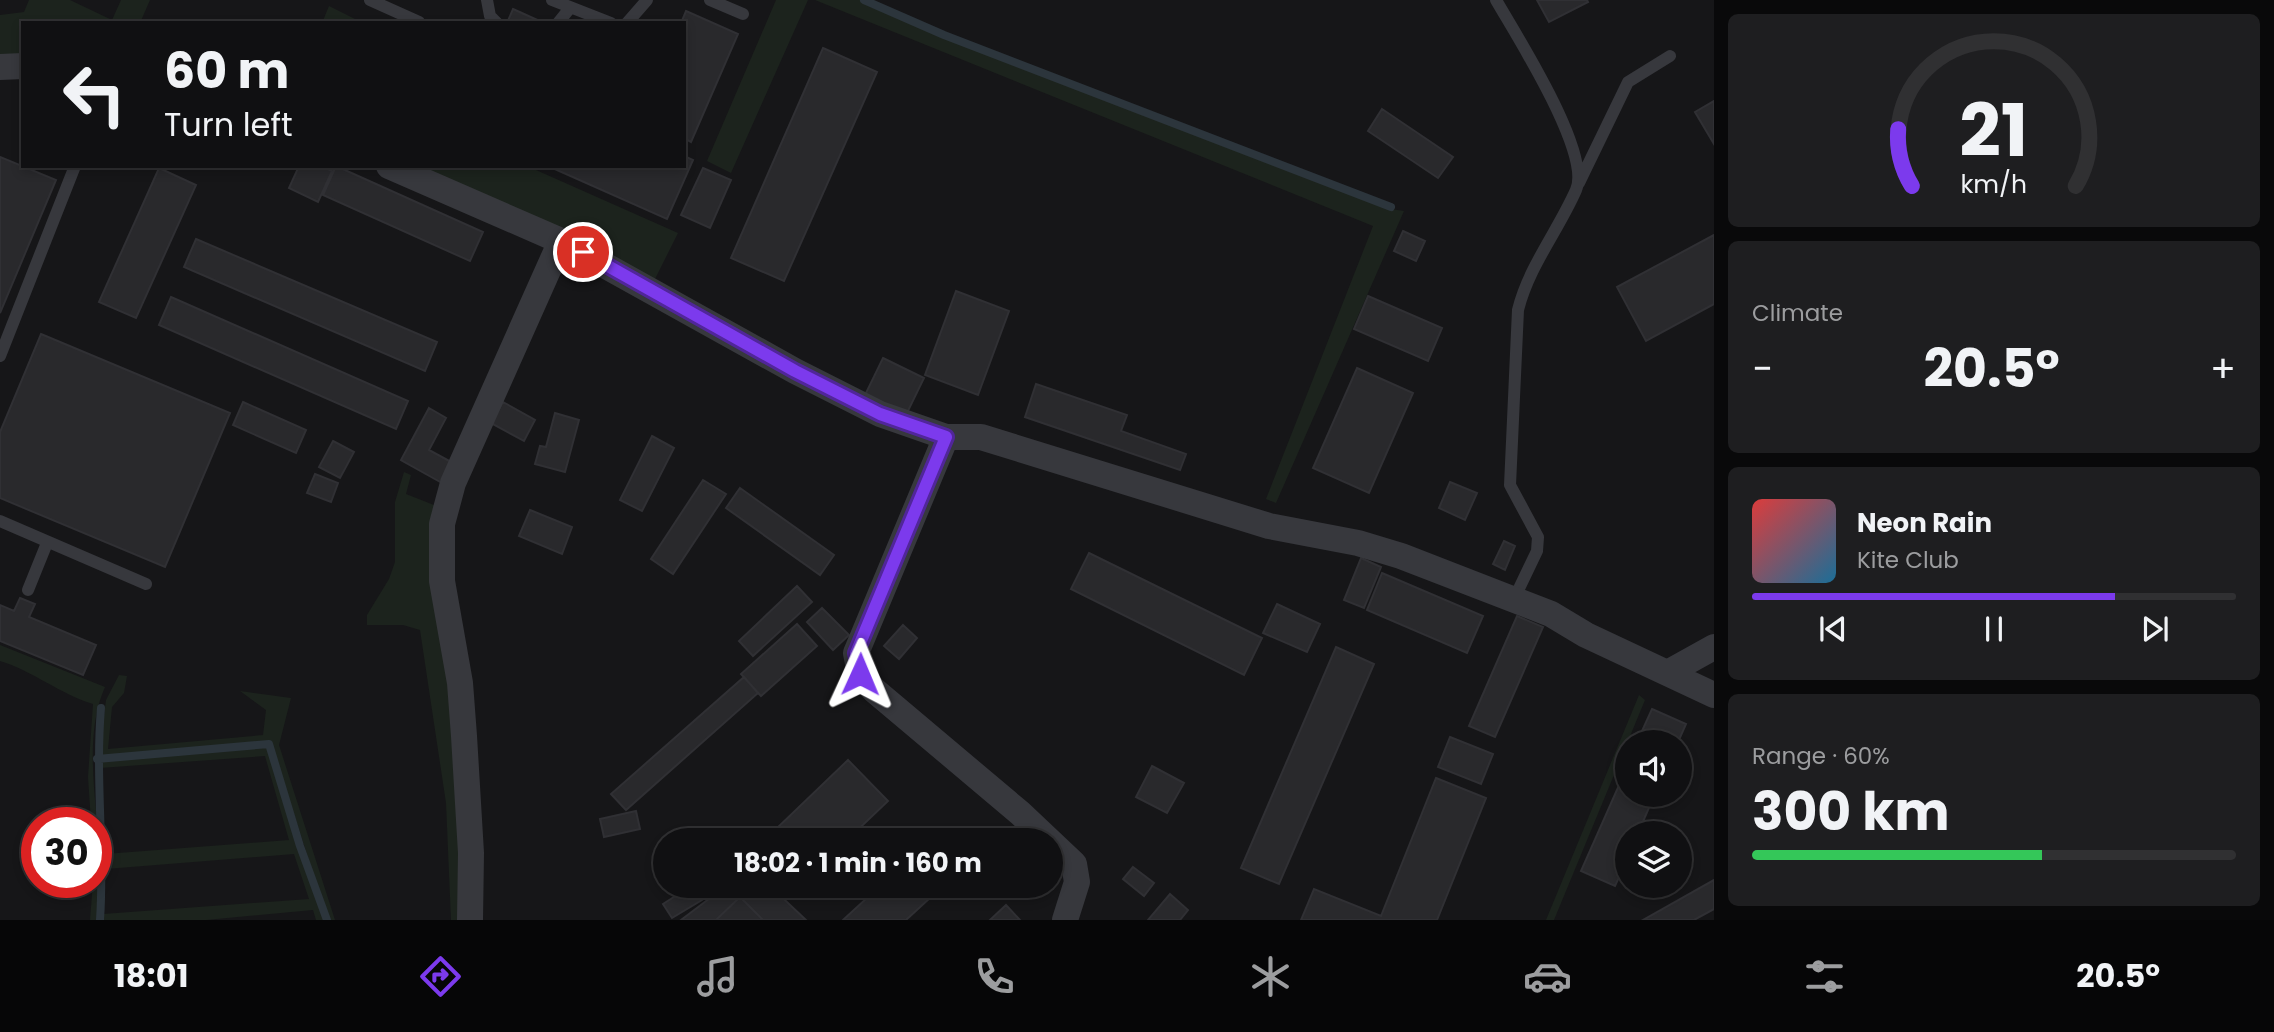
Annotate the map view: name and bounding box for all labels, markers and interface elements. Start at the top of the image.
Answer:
text: 60 m [164,37,289,105]
icon: left [49,49,140,140]
text: 21 [1960,81,2028,182]
text: Turn left [164,102,293,147]
text: km/h [1961,167,2027,202]
pin [553,222,613,282]
icon: arrive [564,233,602,271]
text: Climate [1752,297,1843,329]
text: 20.5° [1923,332,2060,405]
text: − [1752,342,1773,395]
text: + [2210,342,2236,395]
text: Neon Rain [1857,505,1992,541]
text: Kite Club [1857,544,1959,576]
icon: previous [1814,610,1852,648]
icon: pause [1975,610,2013,648]
icon: next [2136,610,2174,648]
position arrow [823,637,897,711]
map controls [1615,730,1692,898]
button: sound [1615,730,1692,807]
text: Range · 60% [1752,740,1890,772]
text: 300 km [1752,775,1950,848]
speed limit sign: 30 [21,807,112,898]
button: layers [1615,821,1692,898]
text: 18:02 · 1 min · 160 m [734,845,982,881]
icon: directions [416,952,465,1001]
icon: music [693,952,742,1001]
icon: phone [970,952,1019,1001]
icon: climate [1246,952,1295,1001]
icon: car [1523,952,1572,1001]
icon: filters [1800,952,1849,1001]
text: 18:01 [114,953,189,998]
text: 20.5° [2076,953,2160,998]

